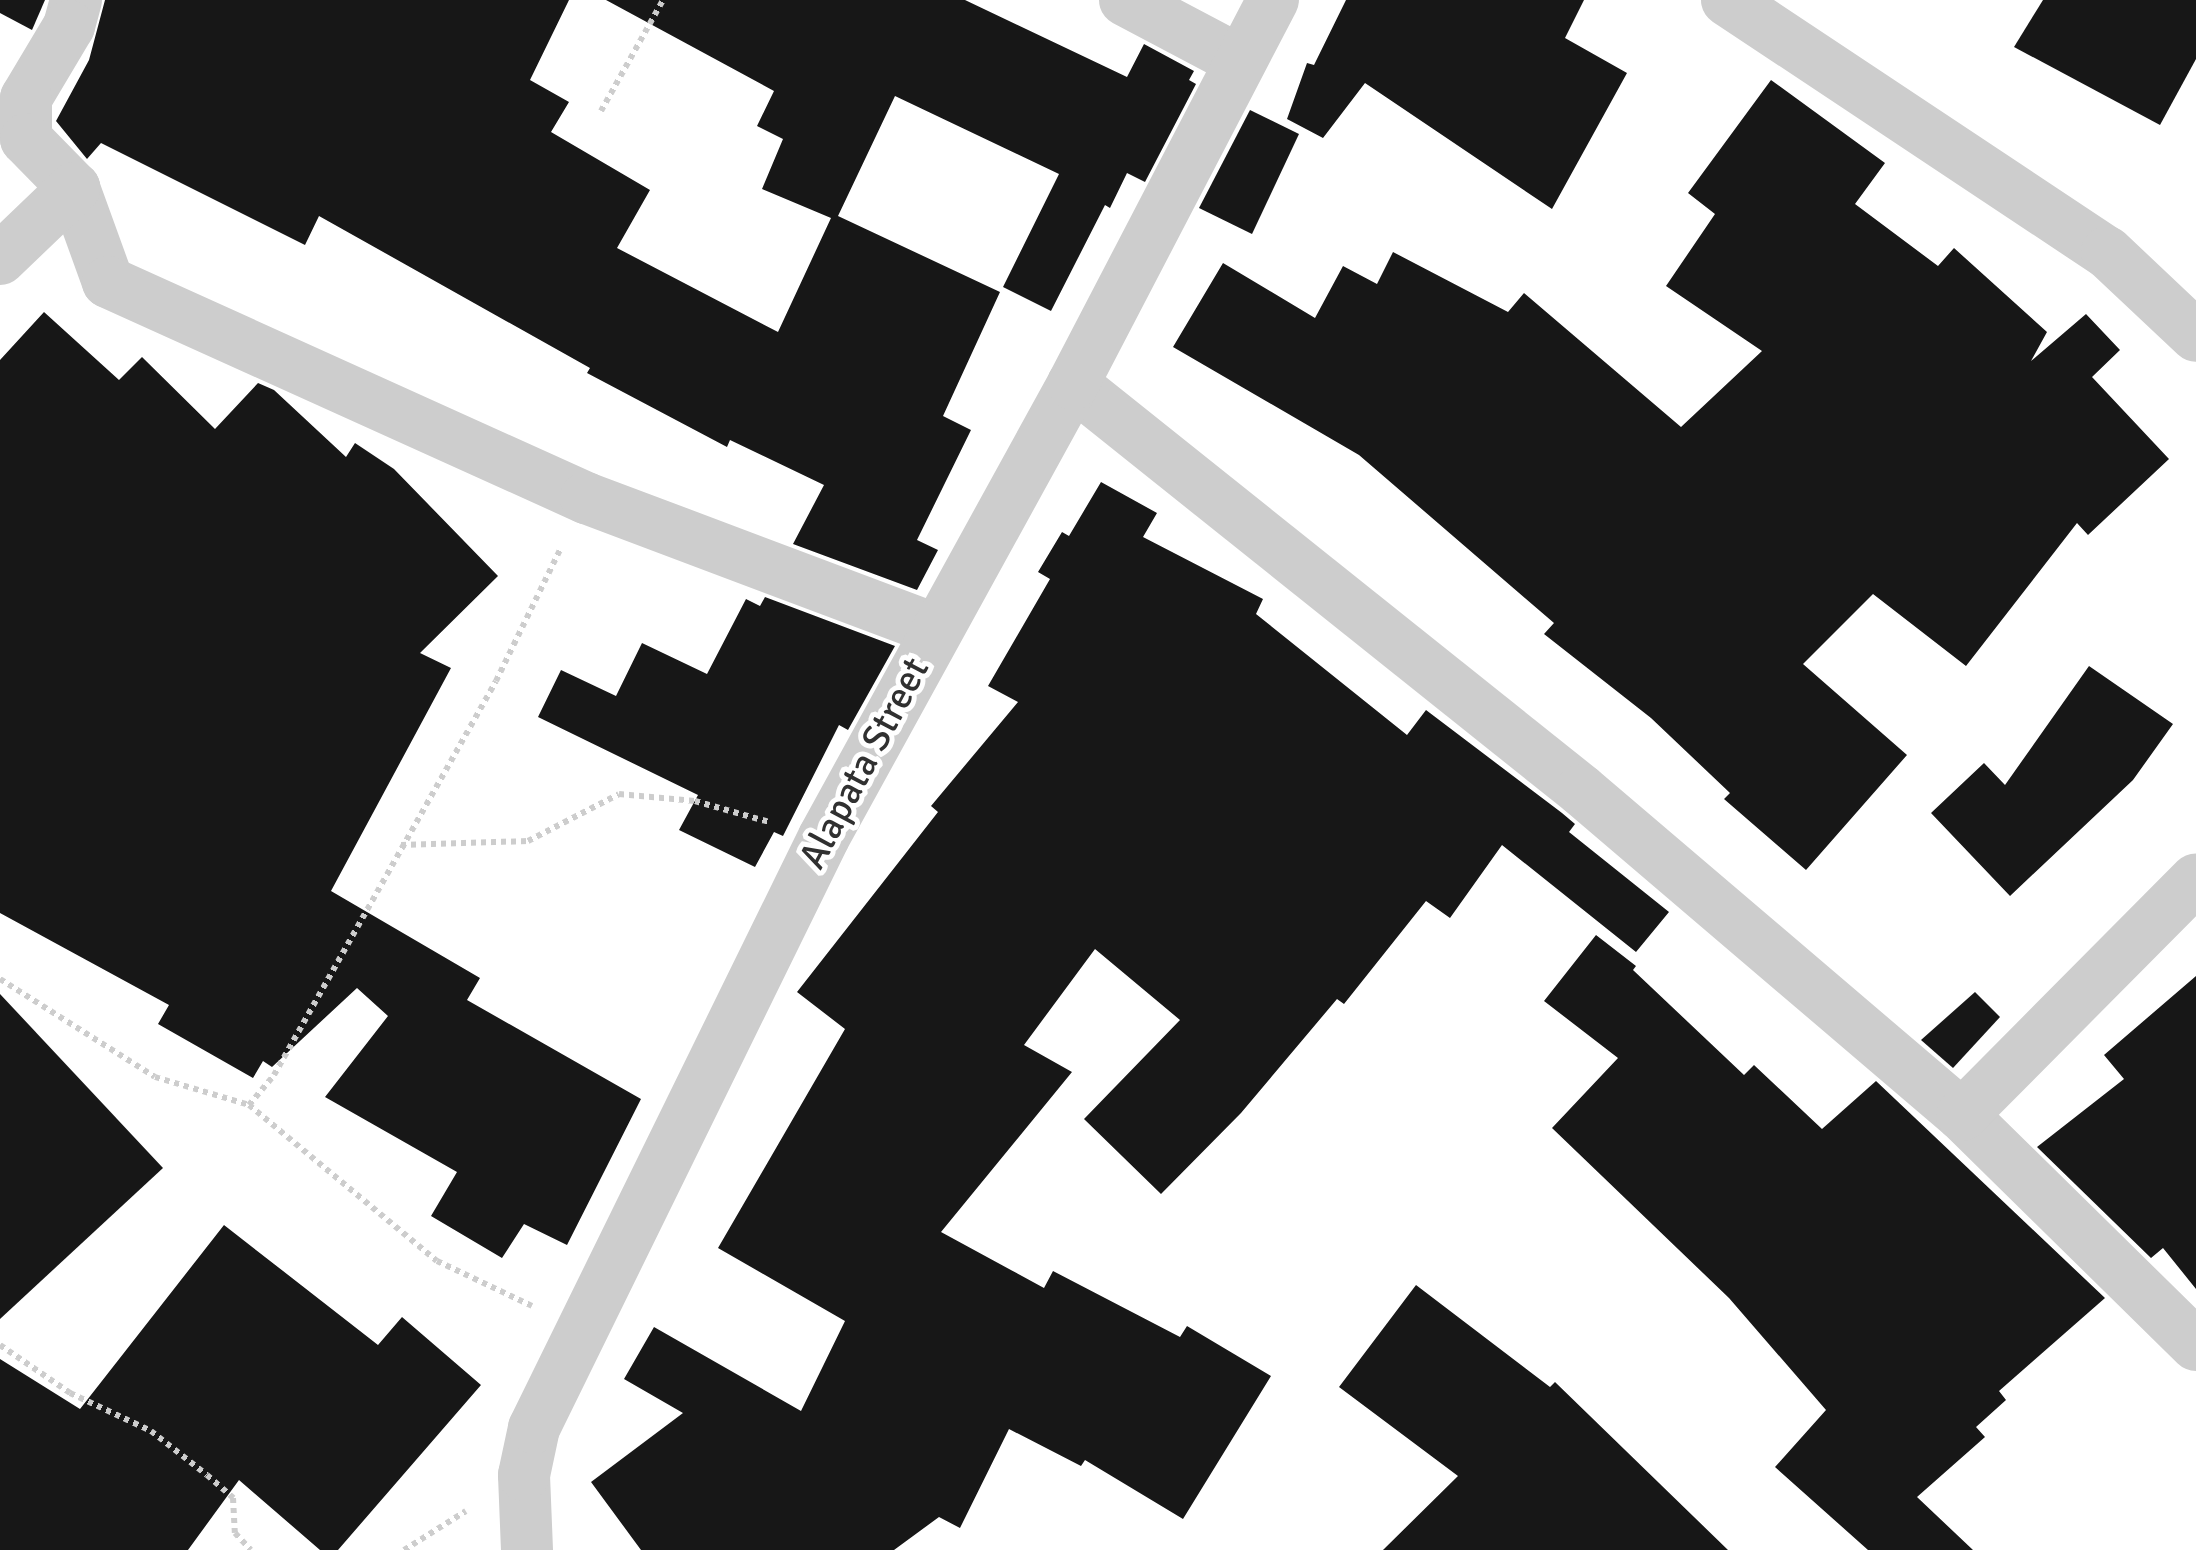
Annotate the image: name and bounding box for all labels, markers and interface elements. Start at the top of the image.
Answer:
street label: Alapata Street [789,650,939,876]

